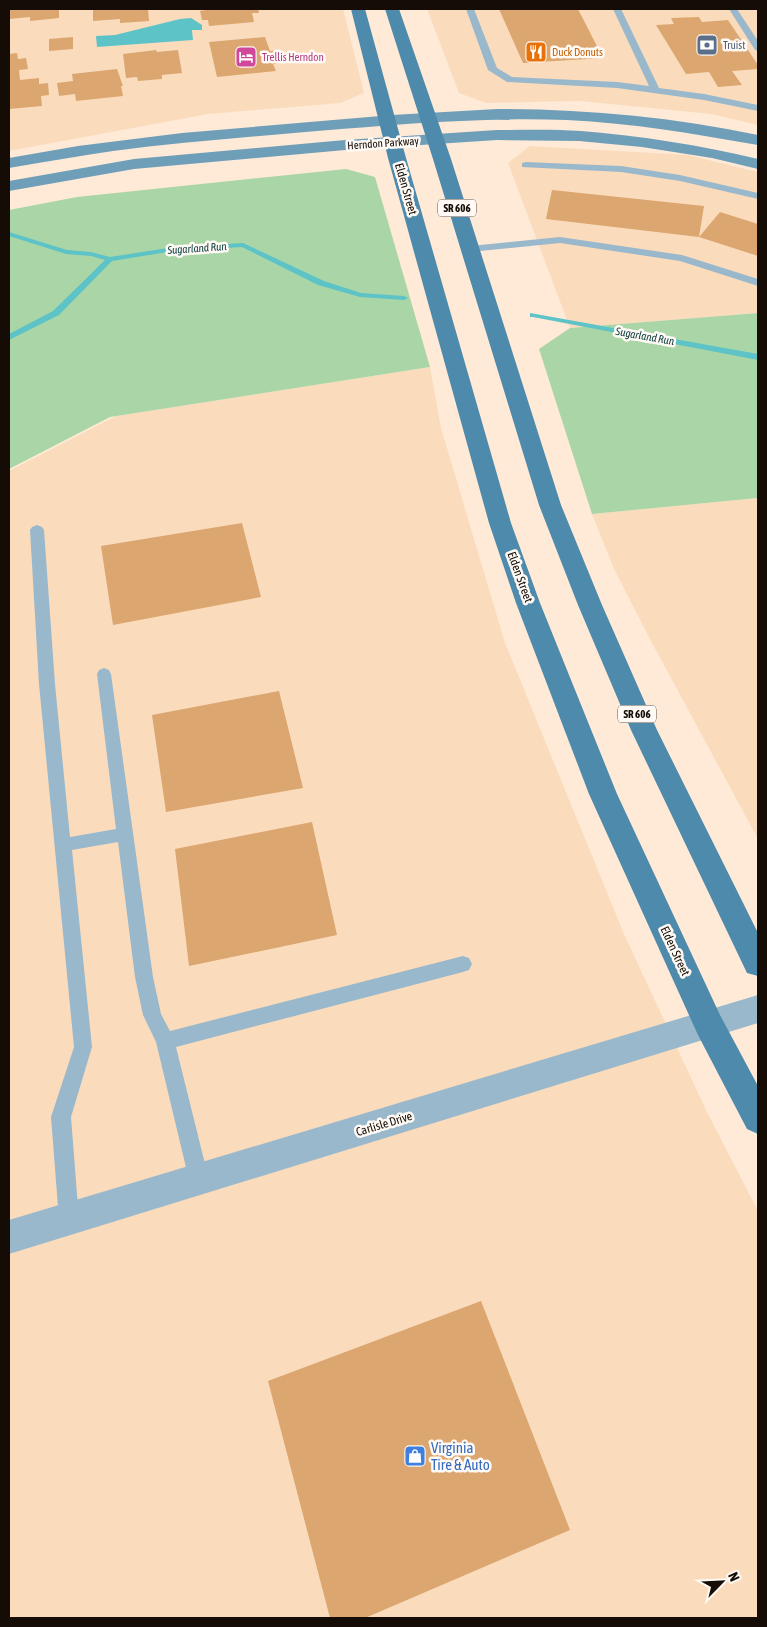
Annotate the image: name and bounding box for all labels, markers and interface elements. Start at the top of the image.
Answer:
bank icon: Truist [695,33,719,57]
place label: Truist [723,39,745,51]
restaurant icon: Duck Donuts [524,40,548,64]
hotel icon: Trellis Herndon [234,45,258,69]
place label: Duck Donuts [552,46,603,58]
place label: Trellis Herndon [262,51,324,63]
street label: Herndon Parkway [347,134,420,151]
street label: Elden Street [392,162,420,217]
road number: SR 606 [438,200,476,217]
water label: Sugarland Run [166,240,228,256]
water label: Sugarland Run [614,325,676,347]
street label: Elden Street [504,550,536,605]
road number: SR 606 [618,706,656,722]
street label: Elden Street [657,924,693,979]
street label: Carlisle Drive [354,1109,414,1139]
place label: Virginia Tire & Auto [431,1439,490,1473]
shop icon: Virginia Tire & Auto [403,1444,427,1468]
north arrow [697,1557,747,1607]
text: N [725,1570,743,1584]

